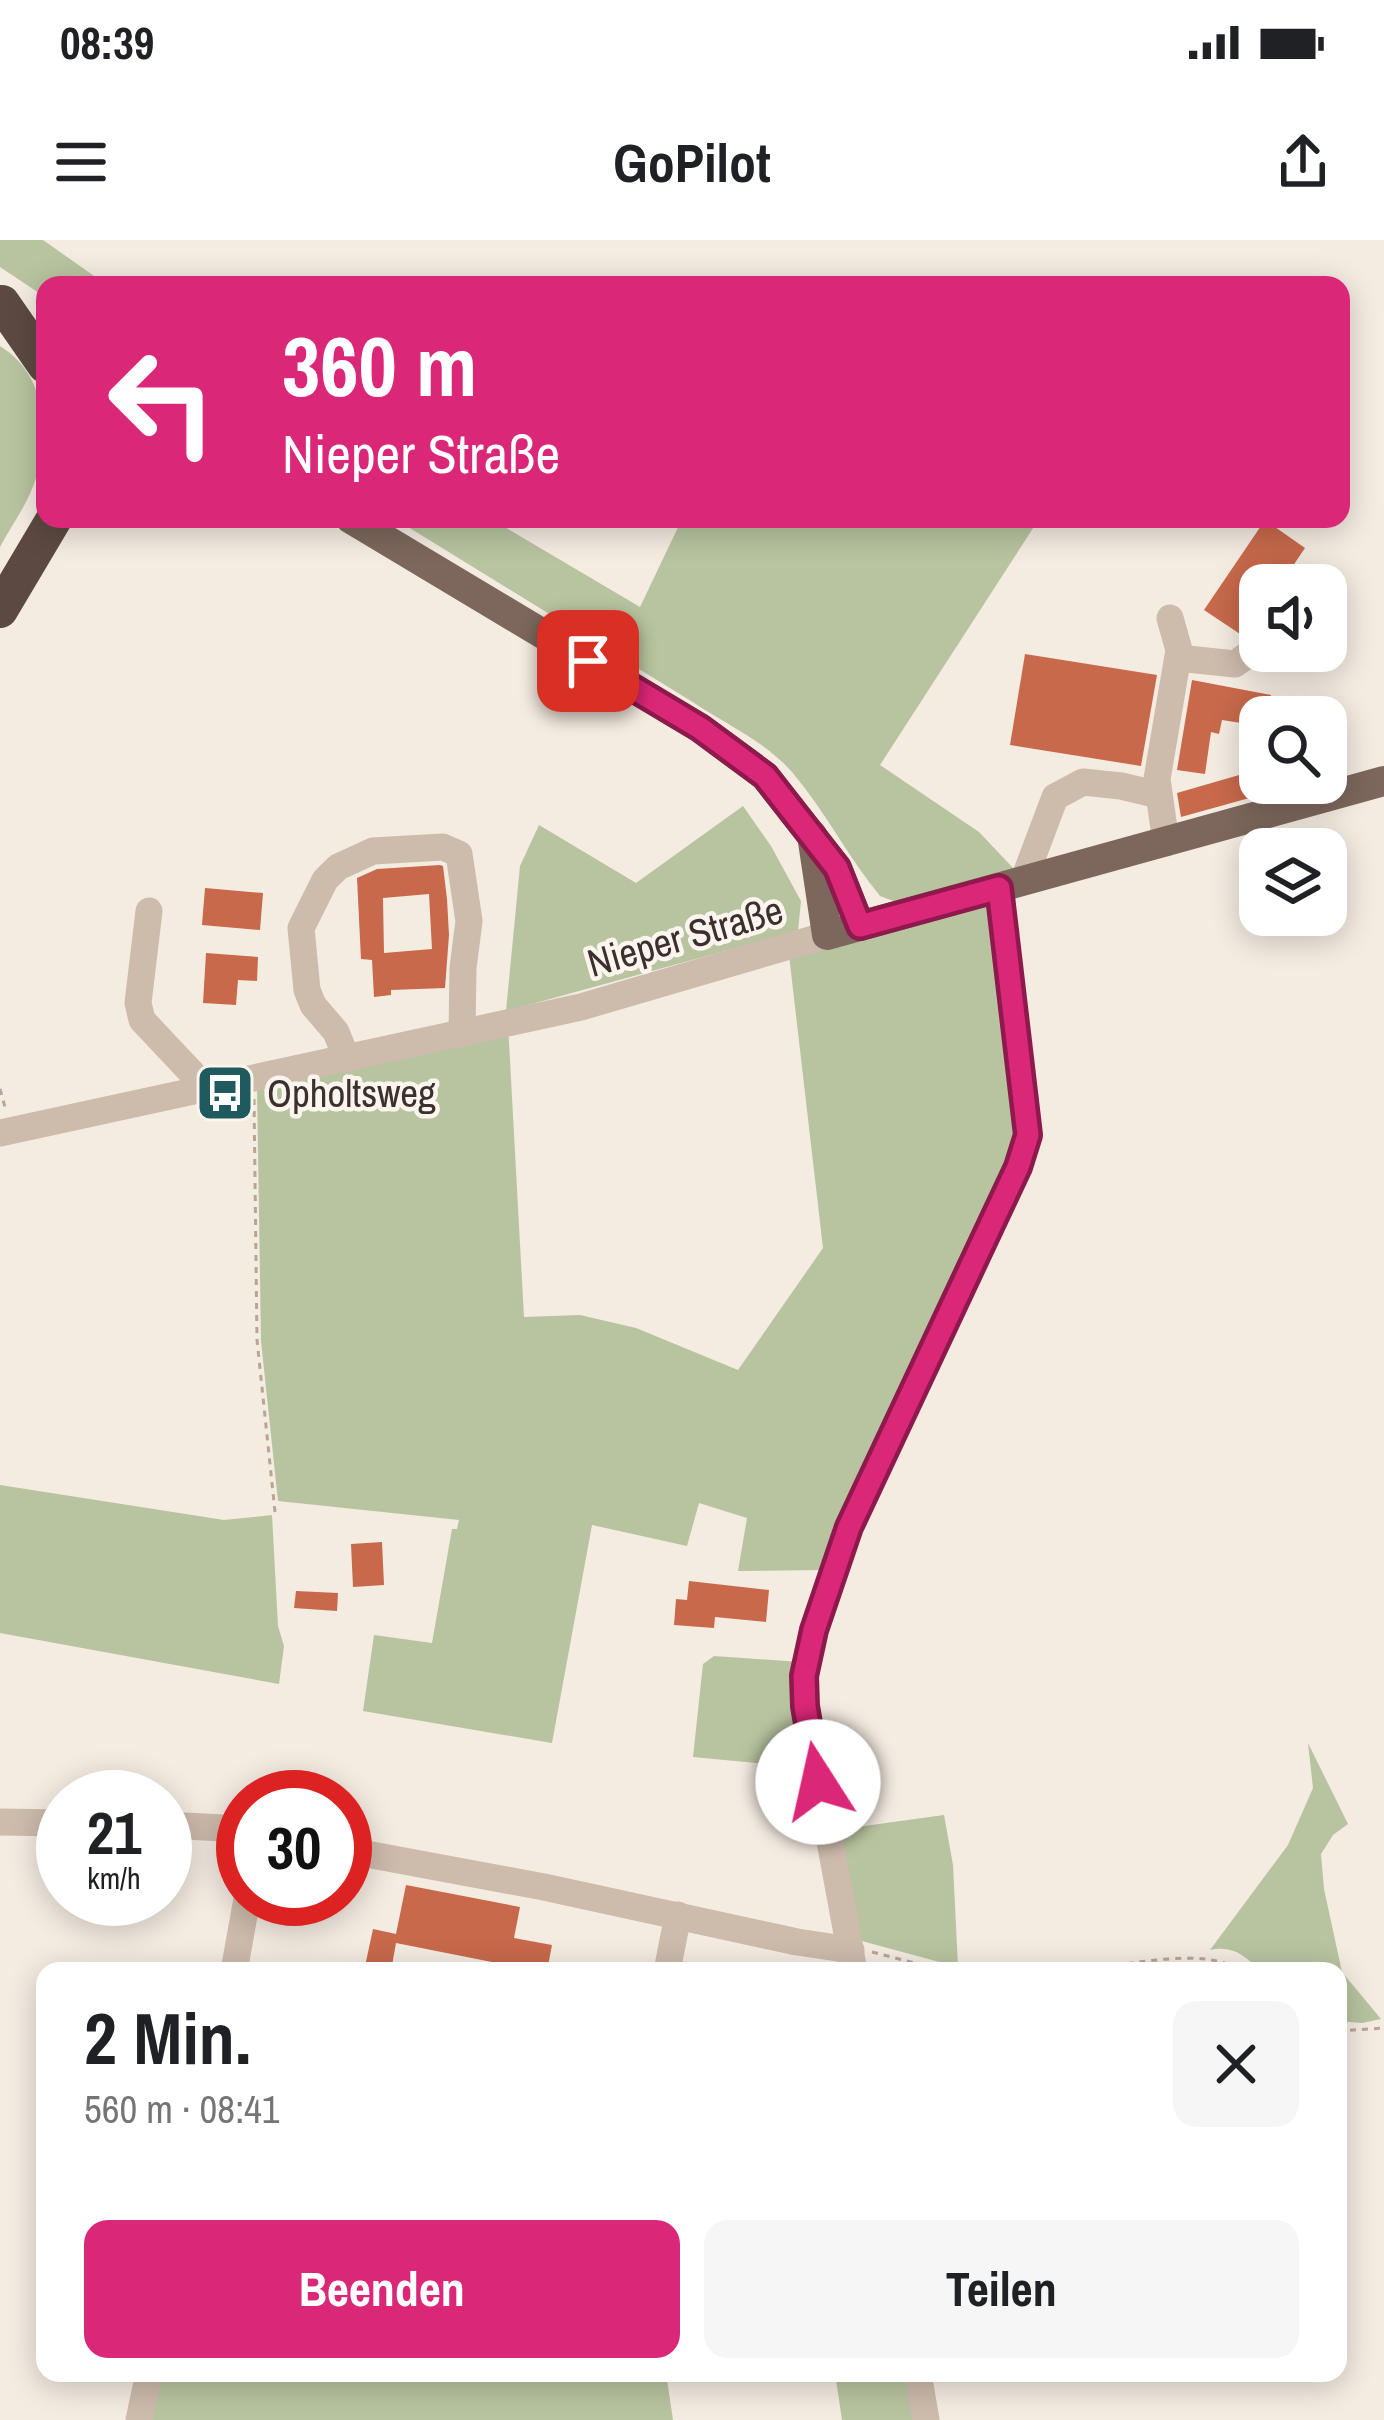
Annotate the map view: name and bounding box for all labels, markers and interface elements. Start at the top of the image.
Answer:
text: 08:39 [60,12,154,73]
text: GoPilot [613,126,771,199]
icon: menu [48,129,114,195]
icon: share [1270,129,1336,195]
text: 360 m [282,309,477,422]
icon: left [84,324,240,480]
text: Nieper Straße [282,417,560,490]
map controls [1239,564,1347,936]
button: sound [1239,564,1347,672]
pin [537,610,639,712]
icon: arrive [555,628,621,694]
button: search [1239,696,1347,804]
button: layers [1239,828,1347,936]
street label: Nieper Straße [581,883,789,989]
bus stop icon: Opholtsweg [194,1062,256,1124]
place label: Opholtsweg [267,1067,436,1119]
position arrow [755,1719,881,1845]
speed limit sign: 30 [216,1770,372,1926]
text: 21 [87,1792,141,1873]
text: km/h [87,1858,141,1898]
text: 2 Min. [84,1989,251,2086]
button: close [1173,2001,1299,2127]
text: 560 m · 08:41 [84,2083,280,2135]
button: Beenden [84,2220,680,2358]
button: Teilen [704,2220,1299,2358]

